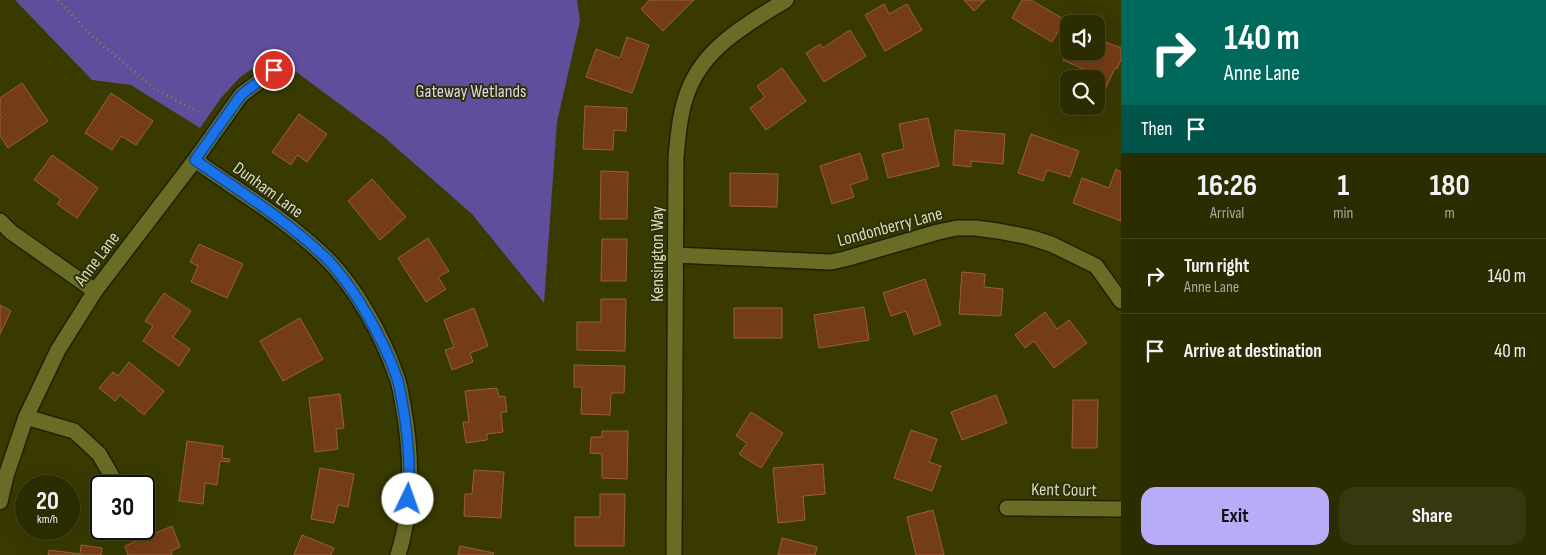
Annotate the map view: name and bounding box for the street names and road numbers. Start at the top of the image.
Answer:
street label: Dunham Lane [229,158,307,222]
street label: Londonberry Lane [835,203,945,251]
street label: Kensington Way [647,206,668,302]
street label: Anne Lane [69,228,124,291]
street label: Kent Court [1031,479,1098,501]

